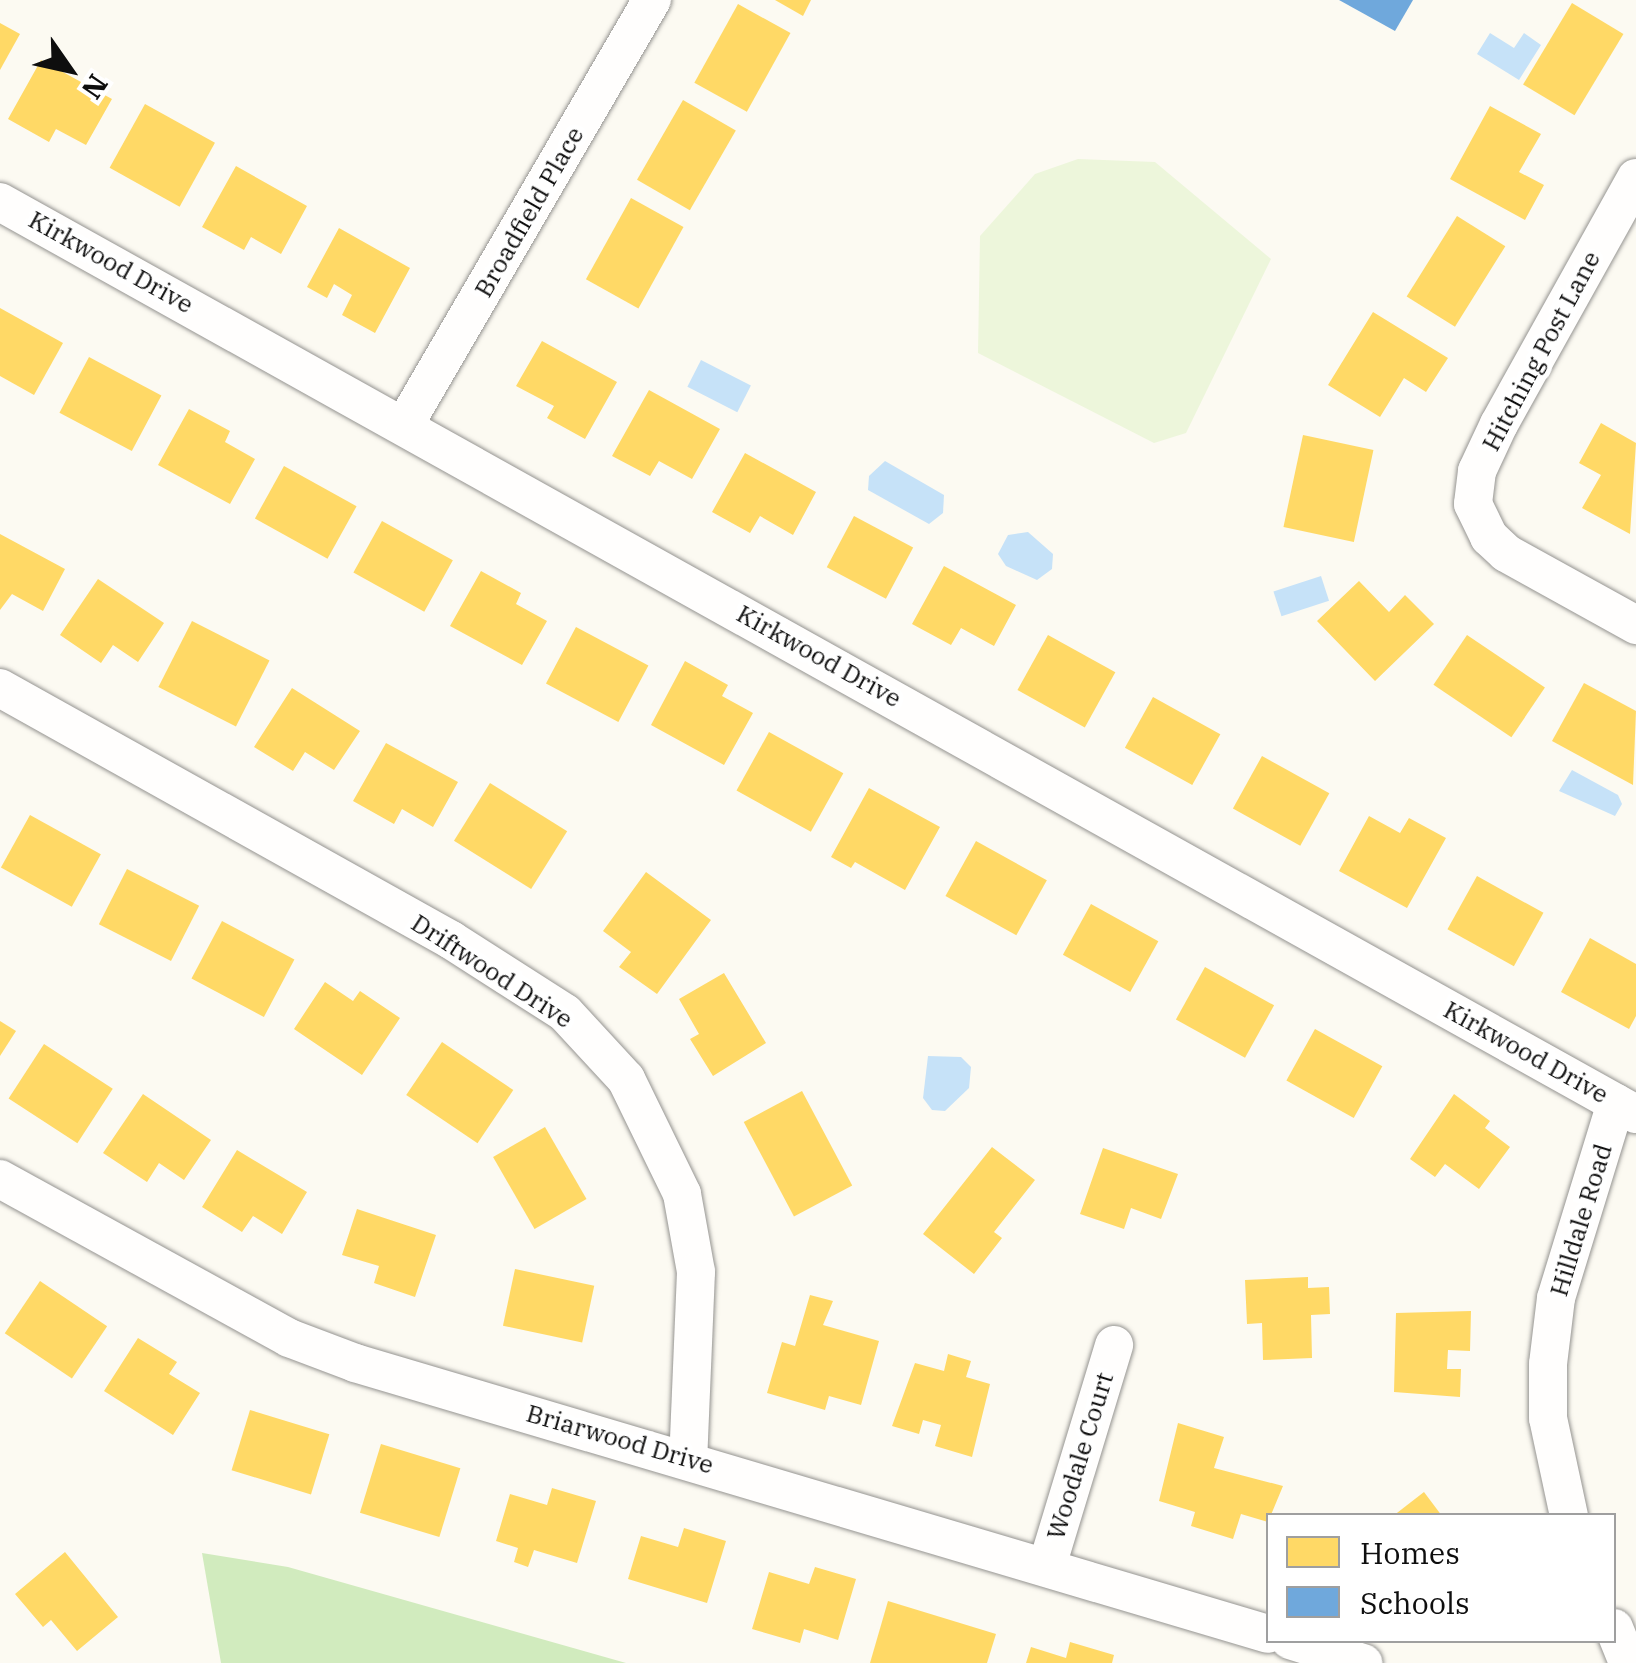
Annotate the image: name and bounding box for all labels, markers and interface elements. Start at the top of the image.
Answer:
north arrow [20,20,120,120]
text: N [74,68,117,107]
street label: Broadfield Place [468,122,590,302]
street label: Kirkwood Drive [24,204,198,320]
street label: Hitching Post Lane [1476,246,1606,456]
street label: Kirkwood Drive [732,598,906,714]
street label: Driftwood Drive [406,908,578,1034]
street label: Kirkwood Drive [1439,994,1613,1110]
street label: Hilldale Road [1544,1140,1618,1300]
street label: Woodale Court [1040,1369,1120,1543]
street label: Briarwood Drive [523,1398,717,1480]
legend [1266,1513,1616,1643]
text: Homes [1360,1533,1460,1572]
text: Schools [1360,1583,1470,1622]

